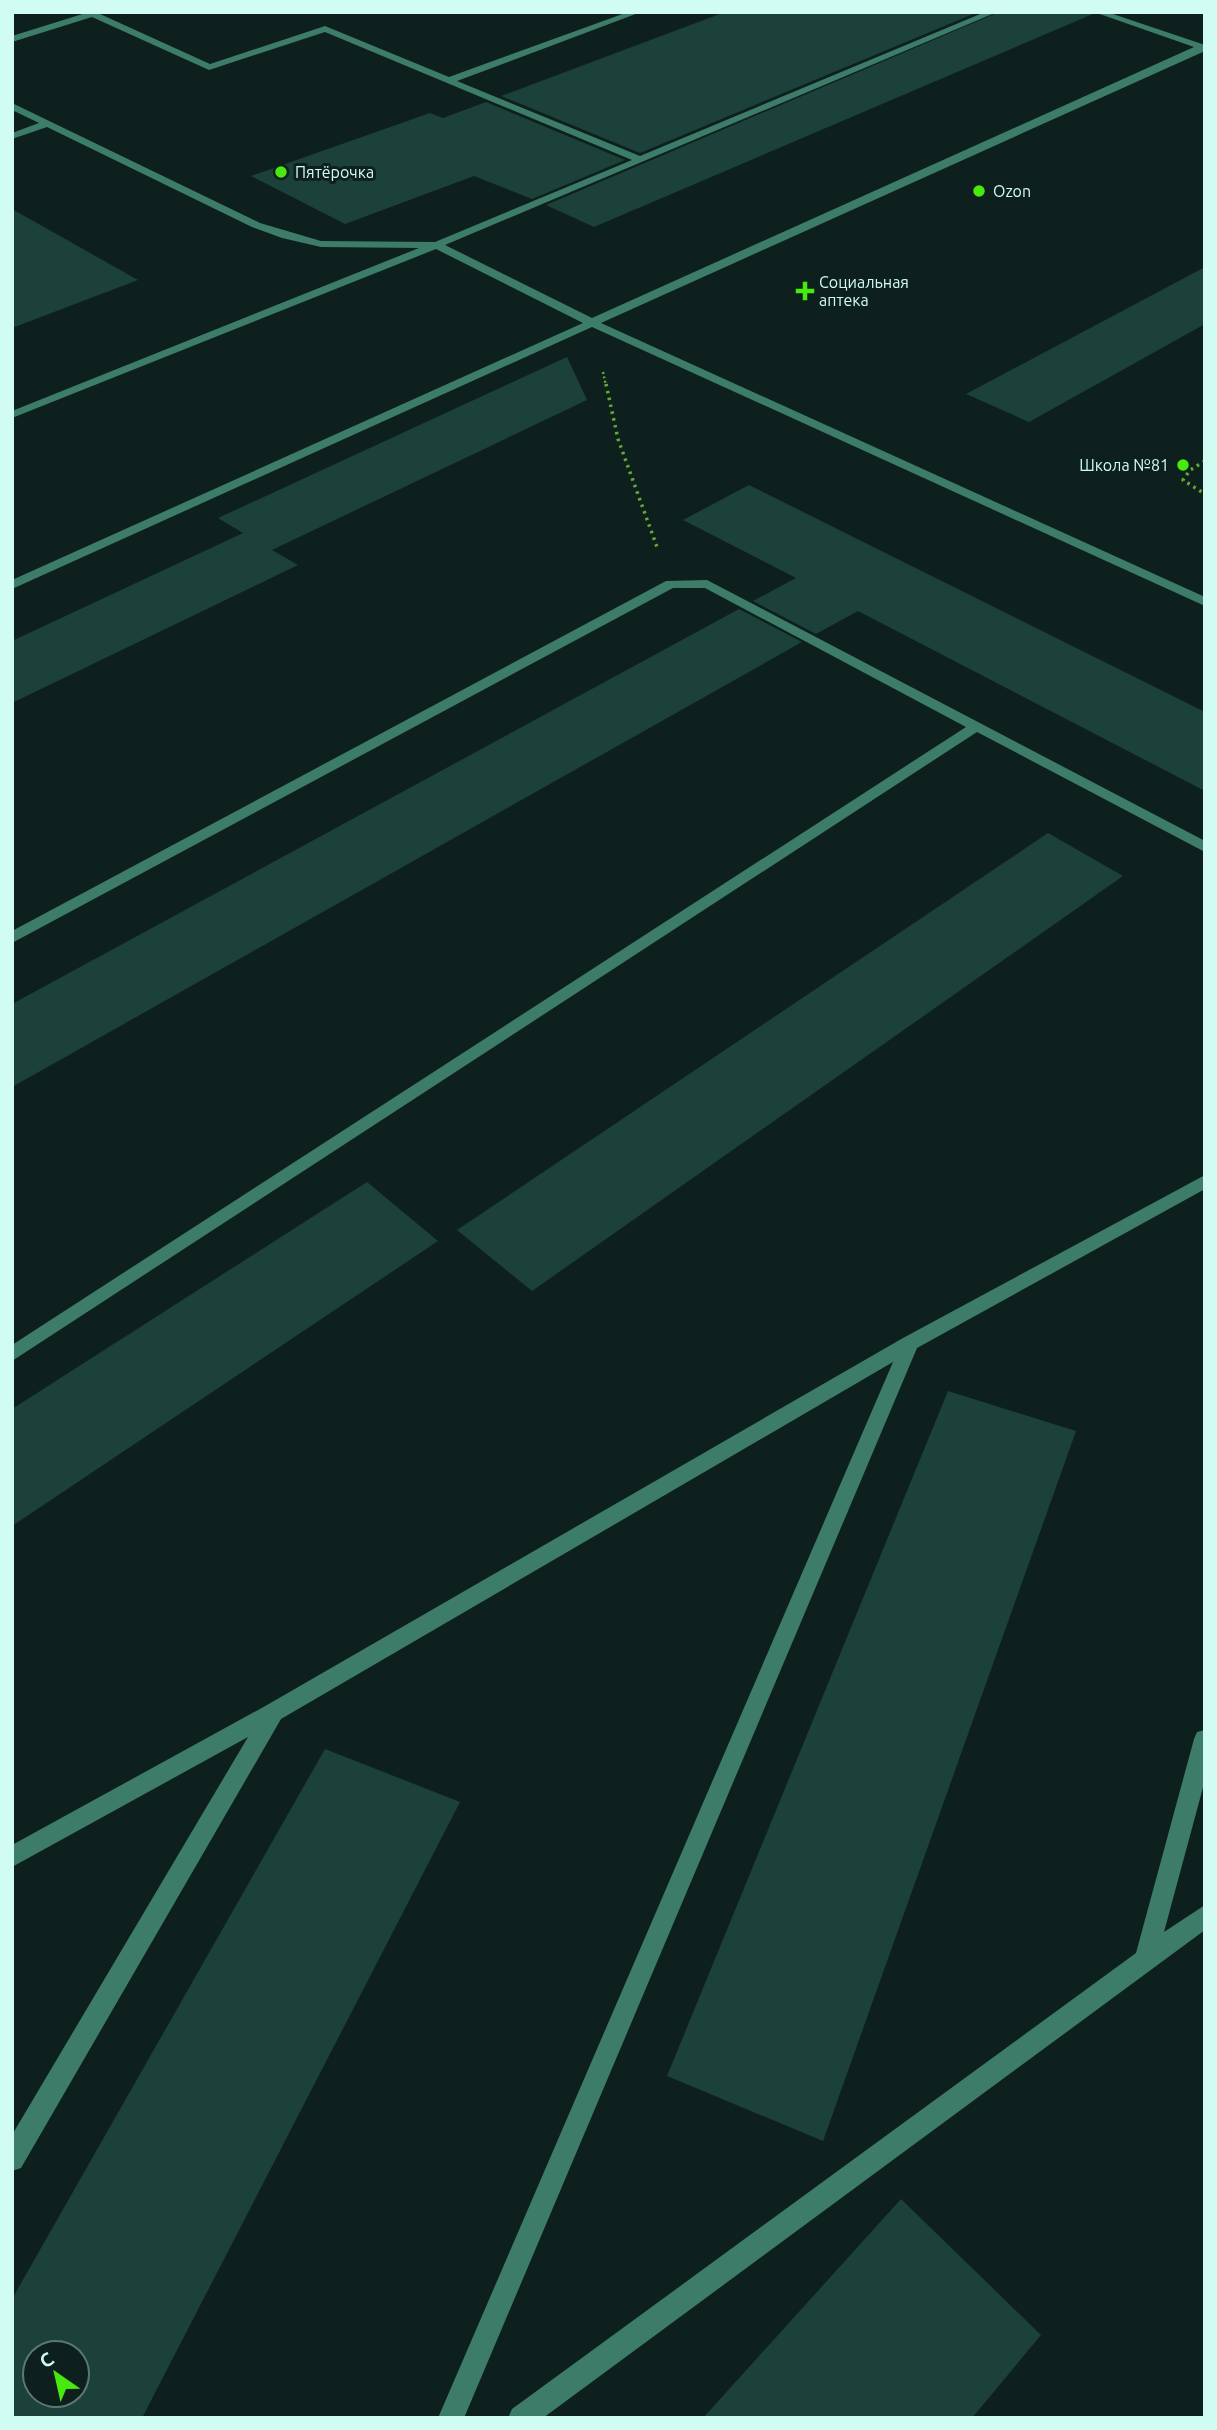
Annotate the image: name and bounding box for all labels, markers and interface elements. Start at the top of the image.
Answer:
place label: Пятёрочка [295,163,374,181]
marker: Пятёрочка [273,164,289,180]
place label: Ozon [993,182,1031,200]
marker: Ozon [971,183,987,199]
place label: Социальная аптека [819,273,909,309]
marker: Социальная аптека [797,283,813,299]
place label: Школа №81 [1079,456,1169,474]
marker: Школа №81 [1175,457,1191,473]
north arrow [21,2339,91,2409]
text: С [35,2347,58,2372]

